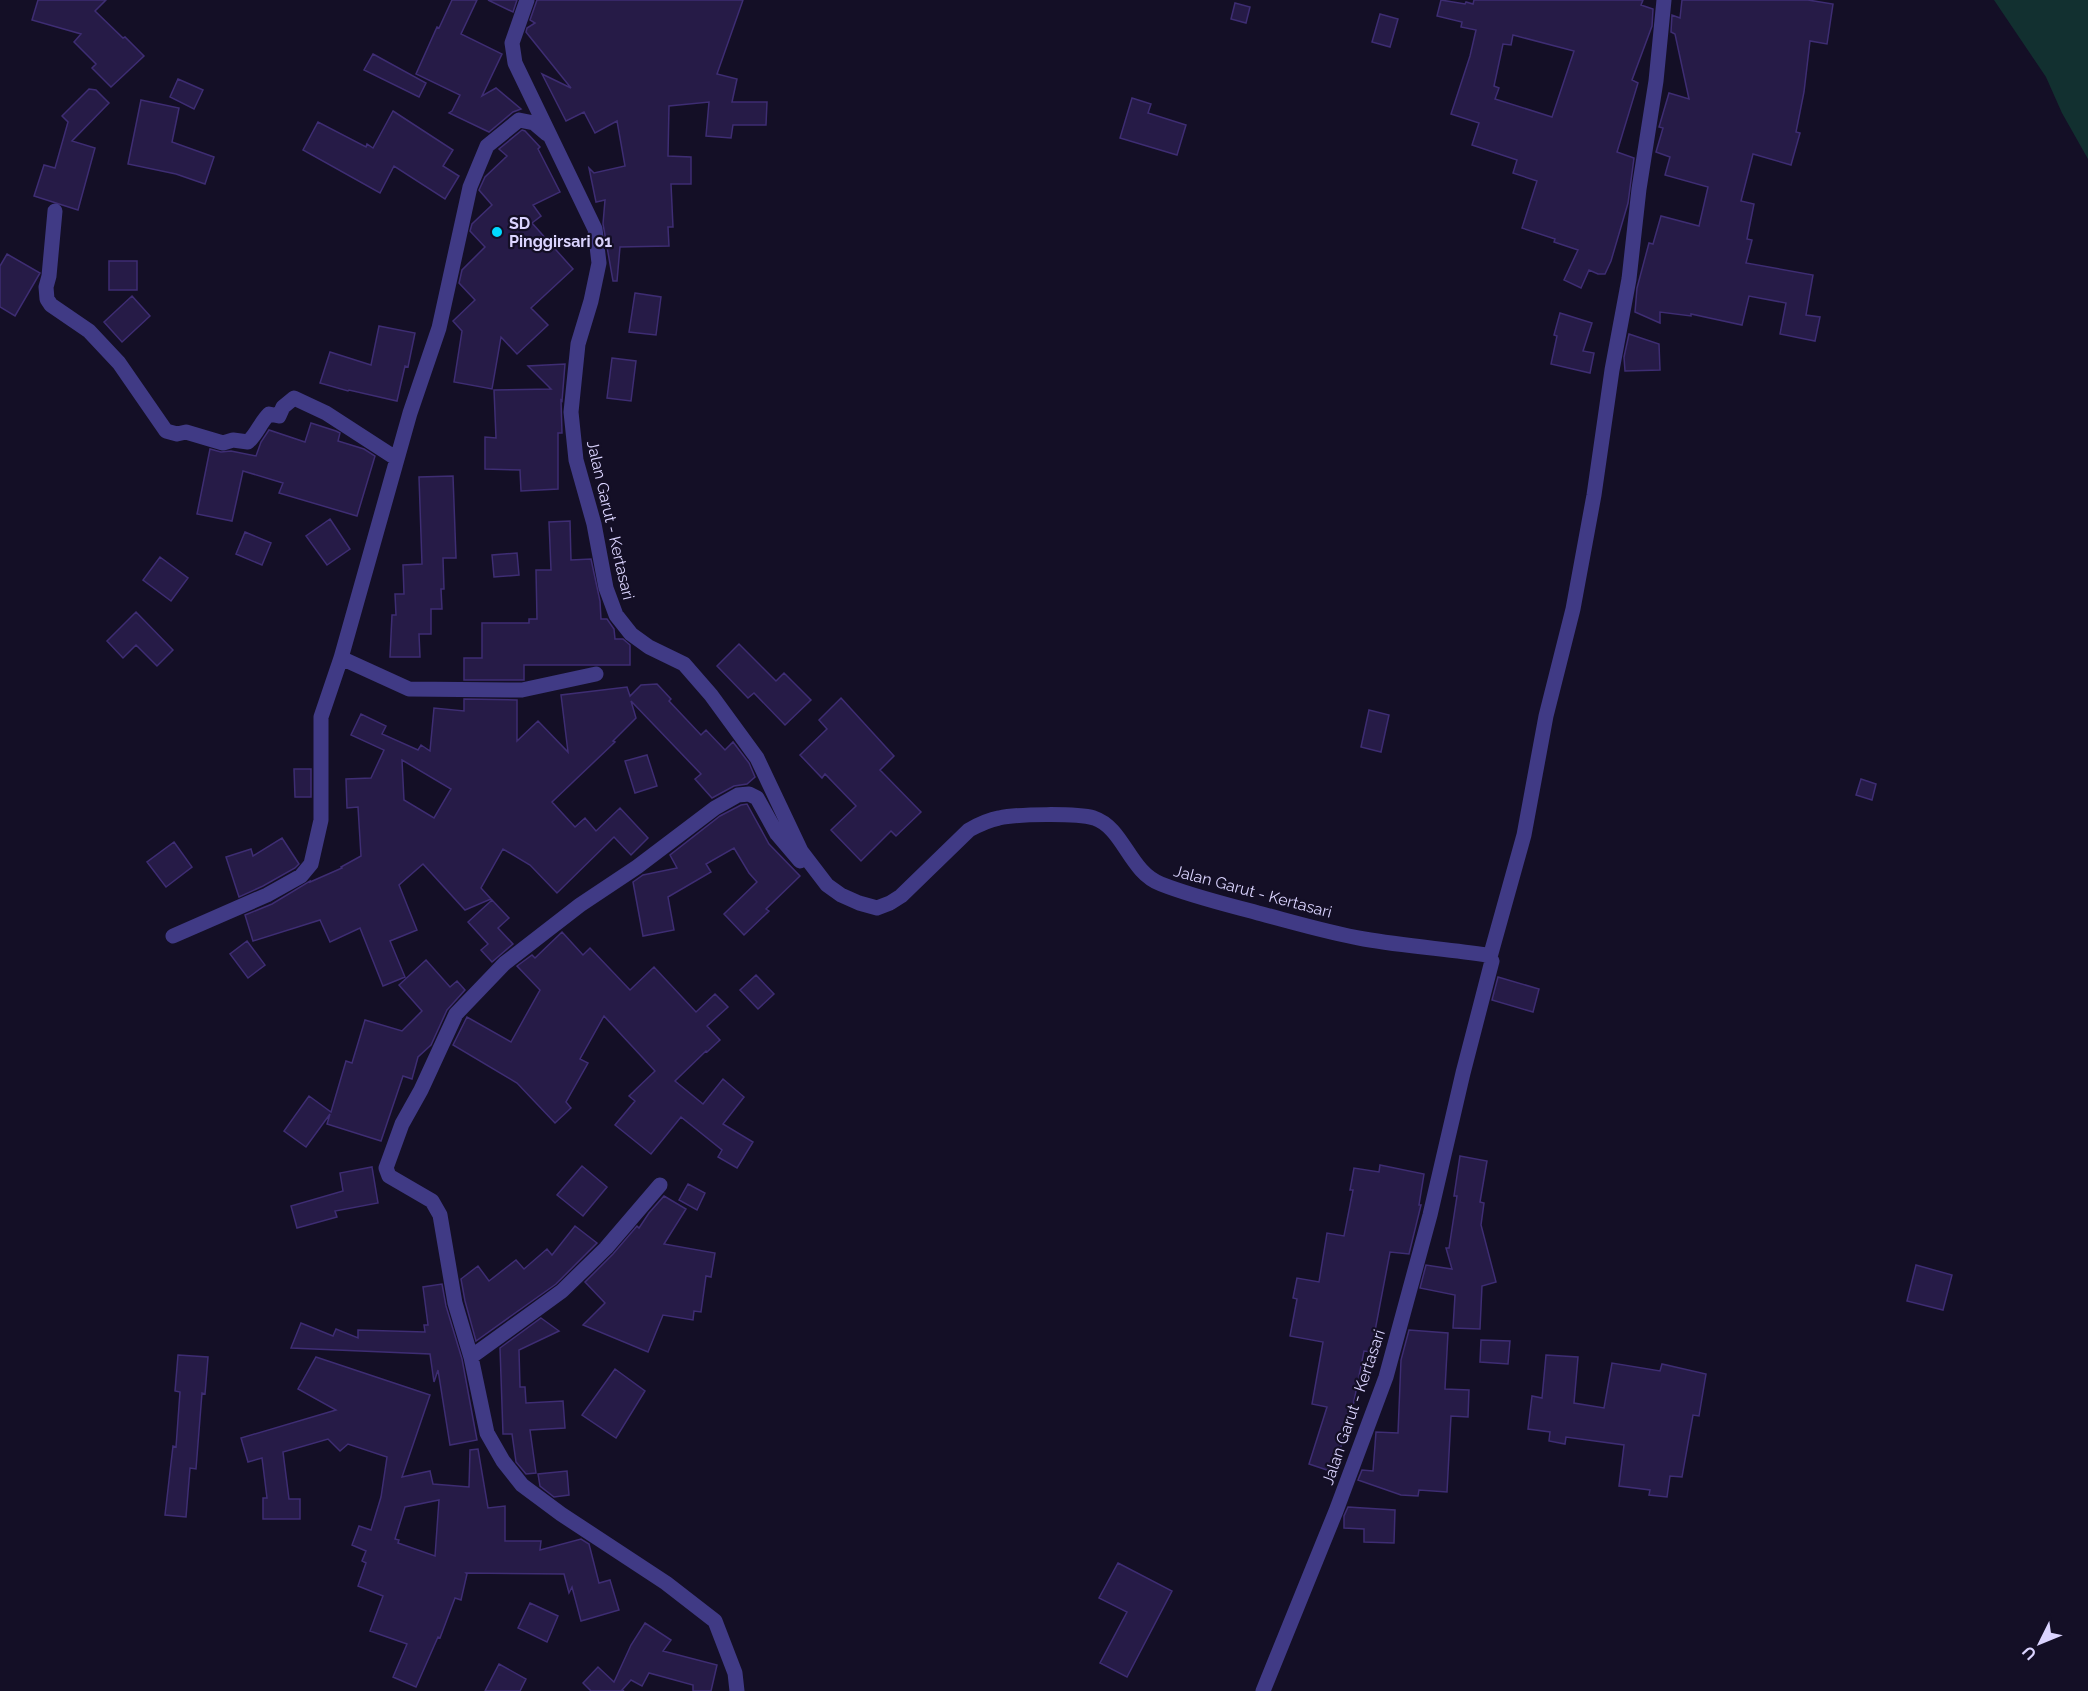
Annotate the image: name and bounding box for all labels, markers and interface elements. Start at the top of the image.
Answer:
place label: SD Pinggirsari 01 [509,214,612,251]
marker: SD Pinggirsari 01 [490,225,504,239]
street label: Jalan Garut - Kertasari [583,439,638,602]
street label: Jalan Garut - Kertasari [1172,861,1334,922]
street label: Jalan Garut - Kertasari [1318,1327,1389,1487]
north arrow [2010,1613,2070,1673]
text: U [2018,1642,2040,1664]

